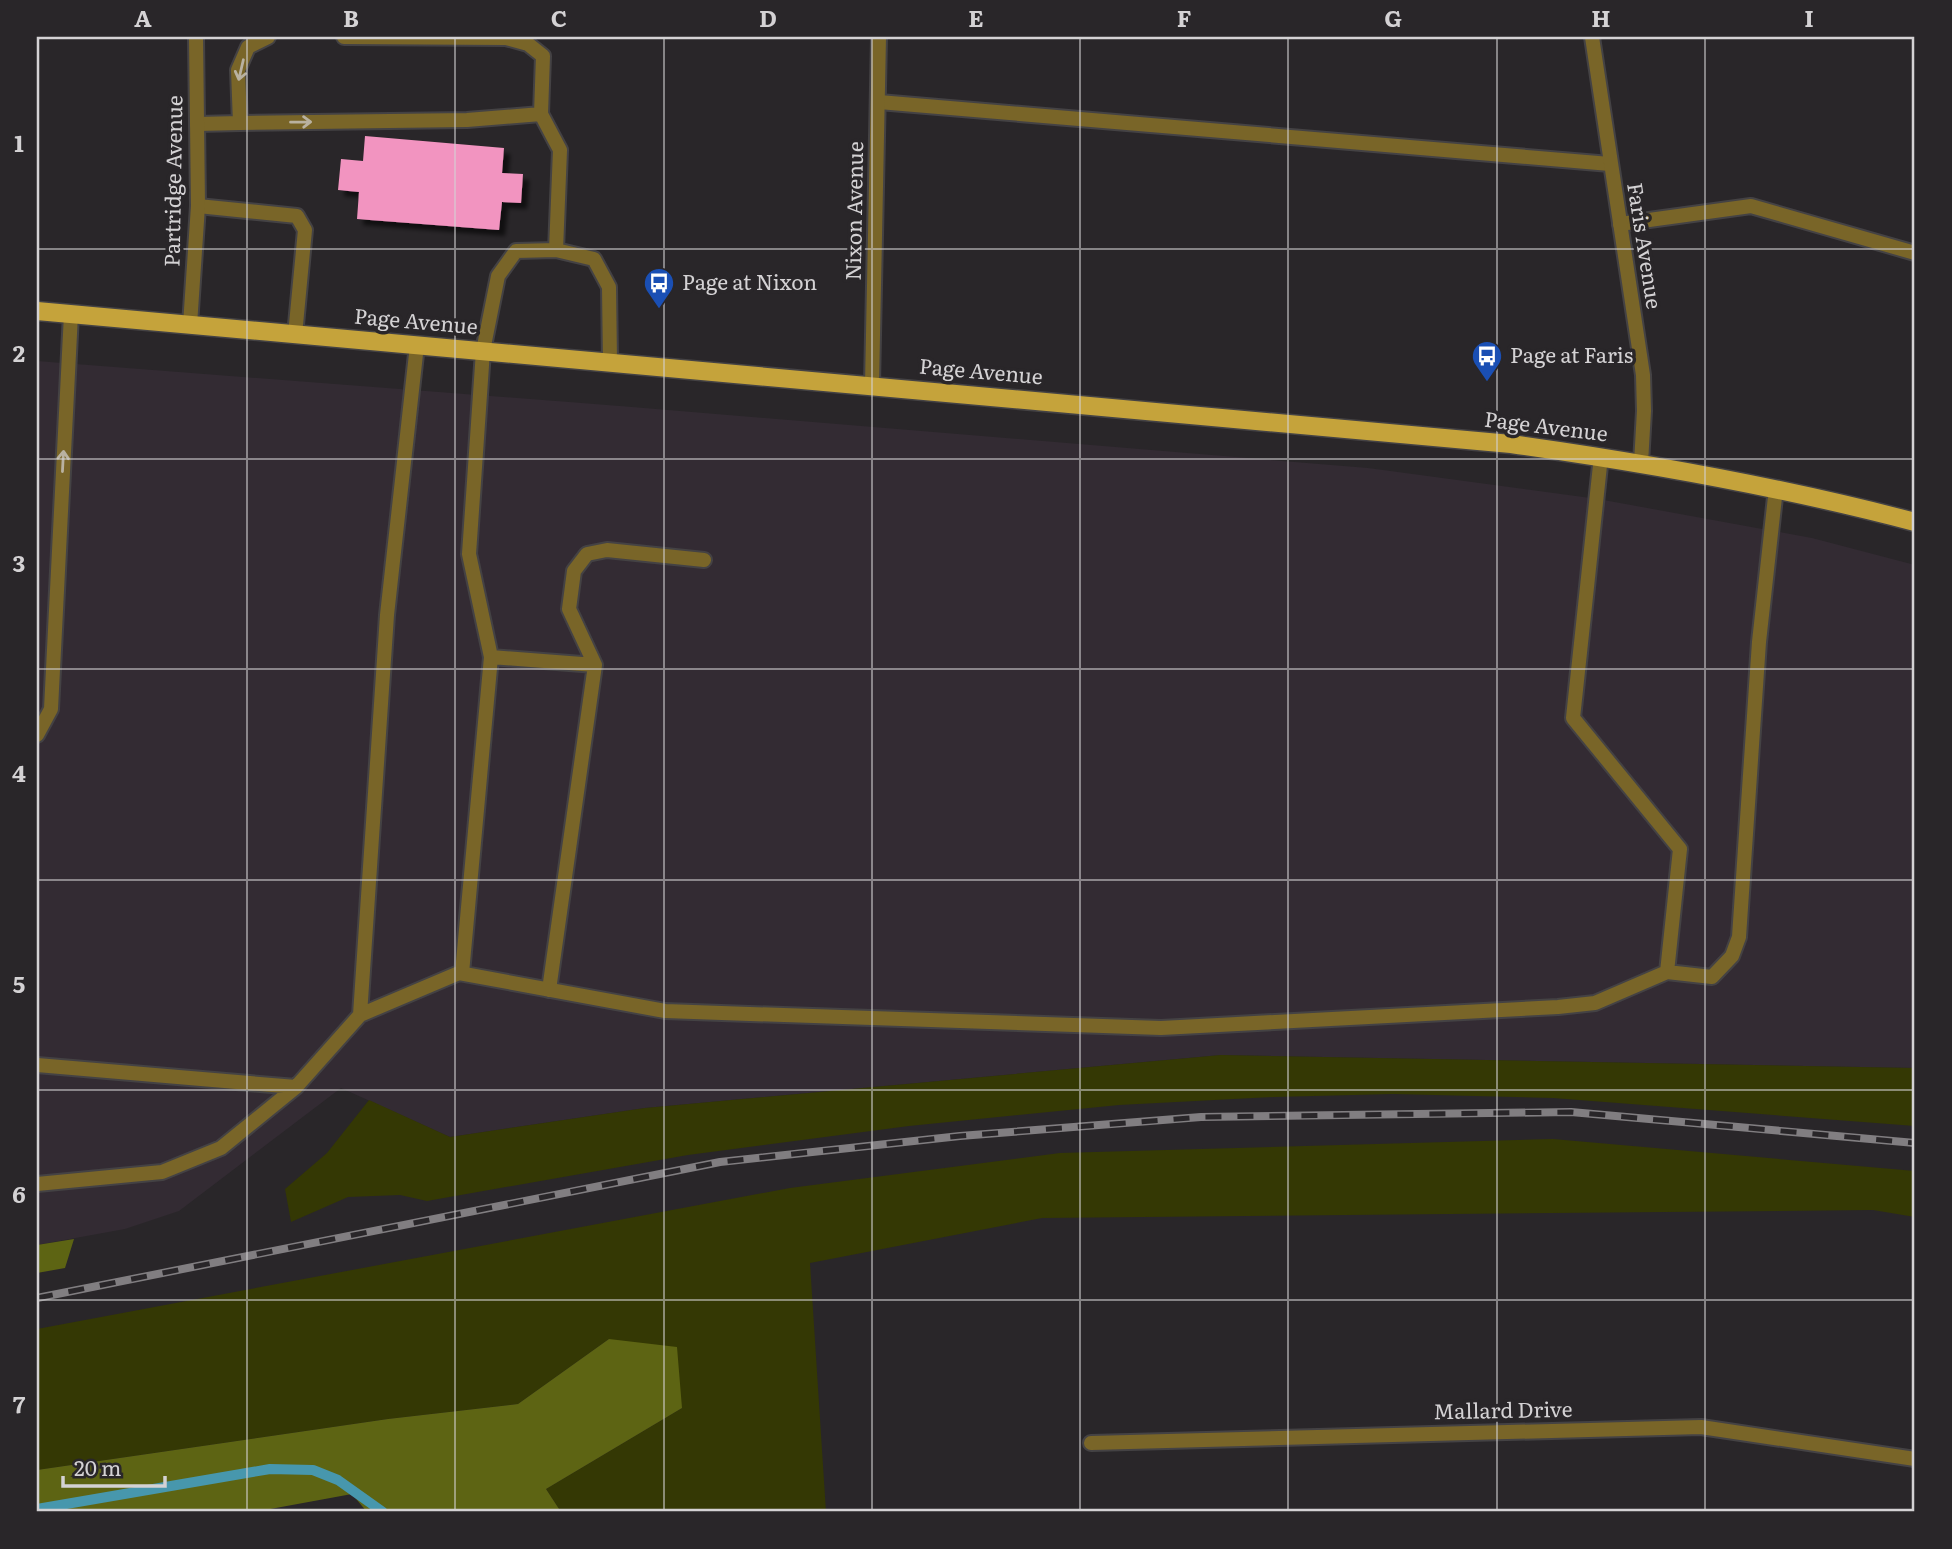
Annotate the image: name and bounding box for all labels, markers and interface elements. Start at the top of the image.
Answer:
text: A [134,0,152,34]
text: B [343,0,359,34]
text: C [551,0,567,34]
text: D [759,0,777,34]
text: E [968,0,984,34]
text: F [1177,0,1192,34]
text: G [1384,0,1402,34]
text: H [1591,0,1611,34]
text: I [1804,0,1814,34]
one-way arrow [233,58,246,80]
street label: Partridge Avenue [155,95,188,267]
one-way arrow [289,115,312,129]
text: 1 [14,125,24,159]
street label: Nixon Avenue [836,141,869,281]
street label: Faris Avenue [1621,180,1672,311]
place label: Page at Nixon [682,265,817,296]
bus stop icon: Page at Nixon [642,266,676,310]
street label: Page Avenue [353,299,479,340]
text: 2 [13,335,25,369]
place label: Page at Faris [1510,338,1633,369]
bus stop icon: Page at Faris [1470,339,1504,383]
street label: Page Avenue [918,349,1044,390]
street label: Page Avenue [1483,402,1610,447]
one-way arrow [57,451,70,473]
text: 3 [13,545,25,579]
text: 4 [12,755,26,789]
text: 5 [13,966,25,1000]
text: 6 [12,1176,26,1210]
text: 7 [13,1386,26,1420]
street label: Mallard Drive [1433,1392,1573,1425]
scale bar [63,1444,164,1488]
text: 20 m [74,1451,121,1482]

